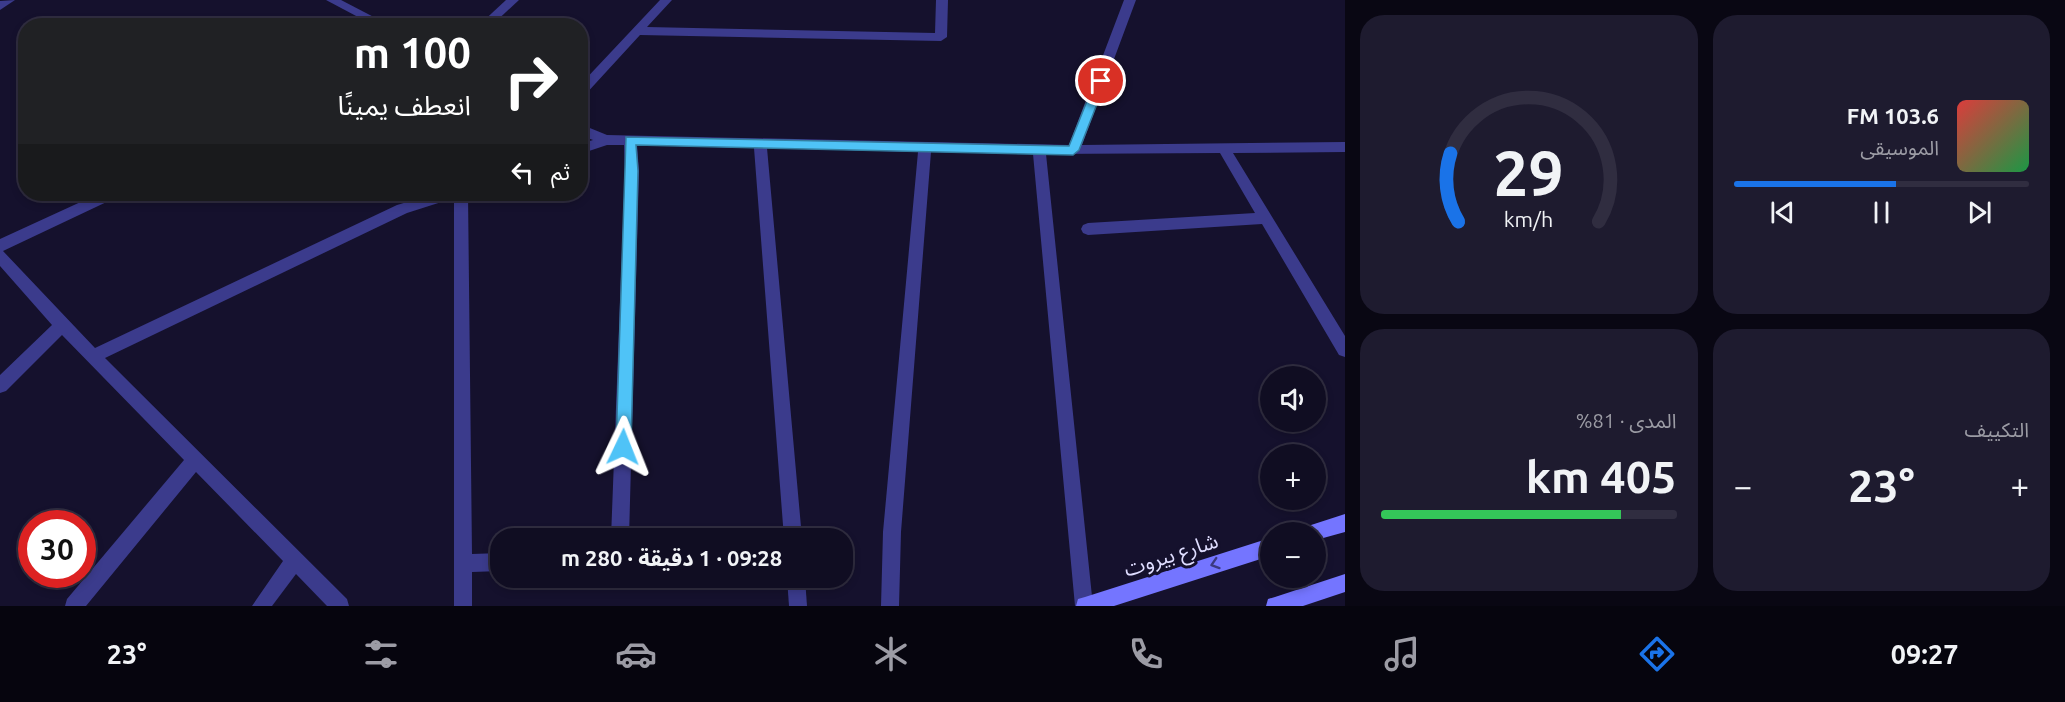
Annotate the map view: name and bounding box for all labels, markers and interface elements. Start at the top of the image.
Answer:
text: 100 m [354,29,471,76]
icon: right [492,42,570,120]
pin [1075,55,1126,106]
icon: arrive [1084,64,1117,97]
text: انعطف يمينًا [337,90,471,120]
text: 103.6 FM [1847,103,1939,128]
text: الموسيقى [1860,136,1939,159]
text: 29 [1494,138,1564,208]
icon: left [506,156,539,189]
text: ثم [551,159,570,184]
icon: previous [1766,196,1799,229]
icon: pause [1865,196,1898,229]
icon: next [1963,196,1996,229]
text: km/h [1504,207,1553,231]
map controls [1260,366,1326,588]
button: sound [1260,366,1326,432]
text: المدى · 81% [1576,409,1677,432]
position arrow [591,415,655,479]
text: التكييف [1965,418,2029,441]
button: + [1260,444,1326,510]
text: 405 km [1526,451,1677,502]
text: 23° [1848,460,1915,511]
text: − [1734,467,1752,504]
text: + [2010,467,2029,504]
speed limit sign: 30 [18,510,96,588]
button: − [1260,522,1326,588]
street label: شارع بيروت [1120,528,1222,584]
text: 09:28 · 1 دقيقة · 280 m [561,545,782,570]
one-way arrow [1210,557,1221,570]
icon: filters [360,633,402,675]
icon: car [615,633,657,675]
icon: climate [870,633,912,675]
icon: phone [1125,633,1167,675]
icon: music [1381,633,1423,675]
icon: directions [1636,633,1678,675]
text: 23° [107,639,147,669]
text: 09:27 [1891,639,1958,669]

